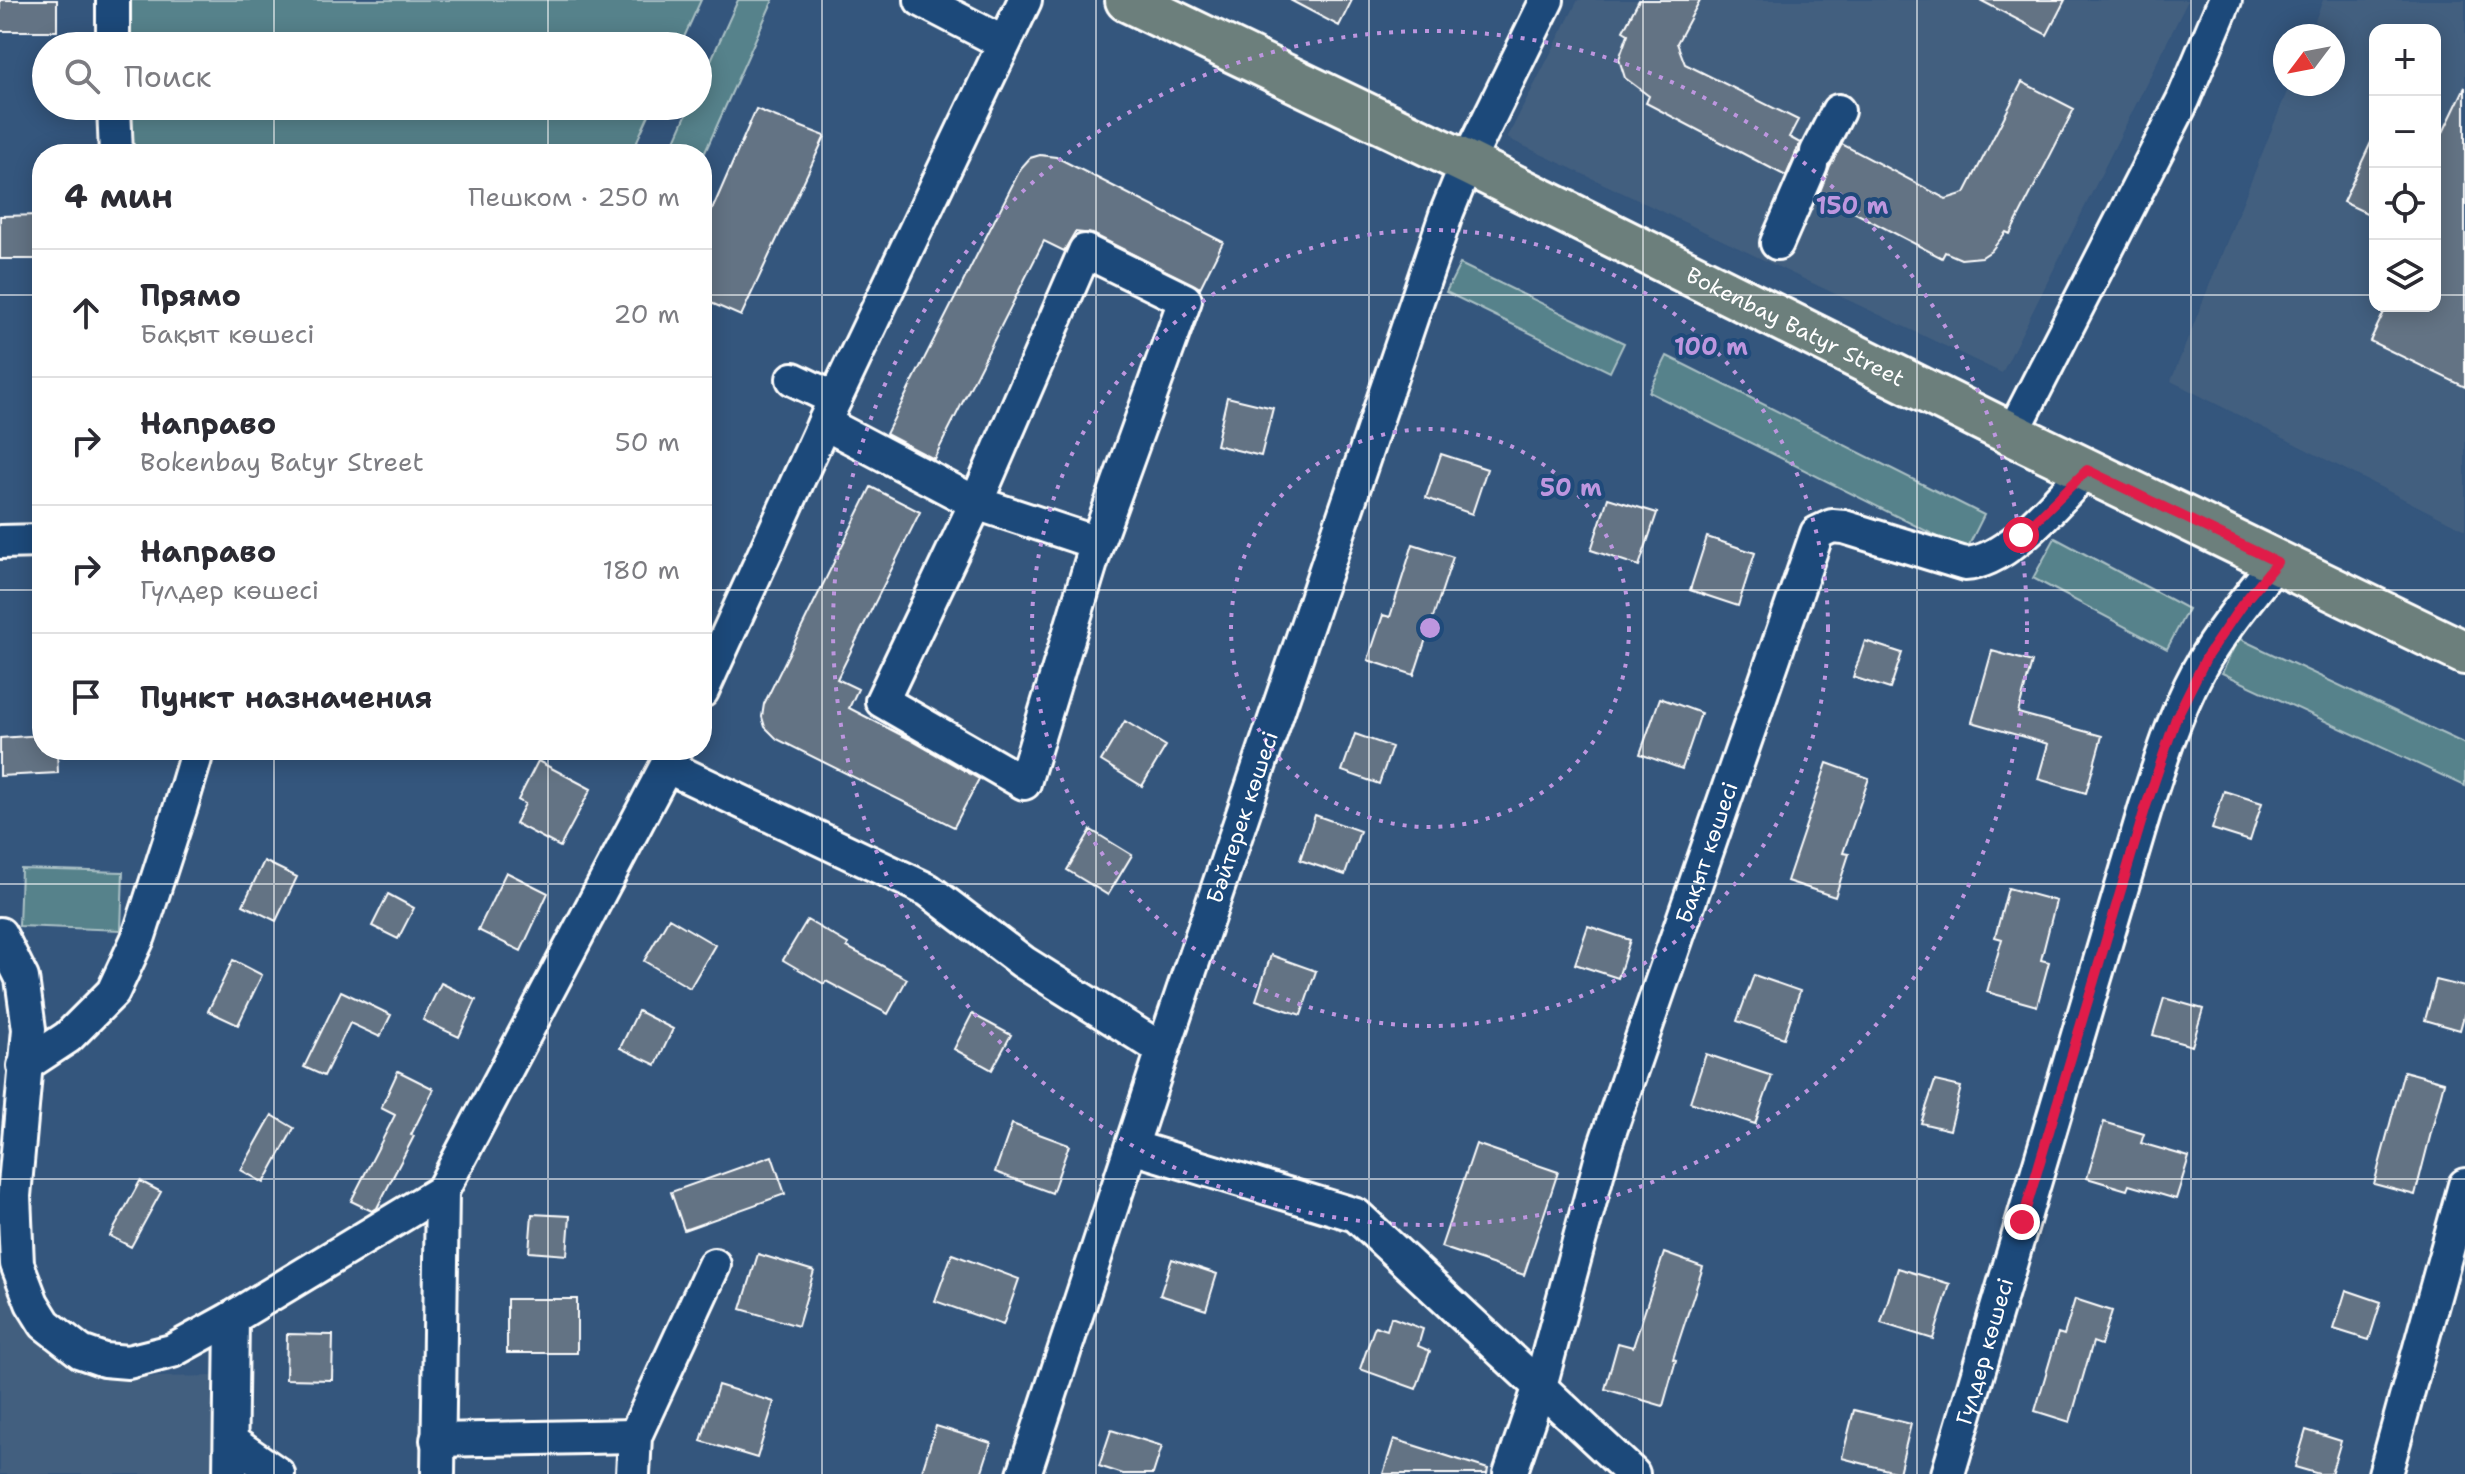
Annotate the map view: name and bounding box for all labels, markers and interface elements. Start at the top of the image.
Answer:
north arrow [2273,24,2345,96]
map controls [2369,24,2441,312]
button: + [2369,24,2441,96]
search box [32,32,712,120]
icon: search [60,54,104,98]
text: Поиск [124,56,212,97]
button: − [2369,96,2441,168]
button: locate [2369,168,2441,240]
text: 4 мин [64,173,173,219]
text: Пешком · 250 m [468,179,680,214]
text: 150 m [1816,190,1888,222]
button: layers [2369,240,2441,312]
street label: Bokenbay Batyr Street [1681,260,1909,393]
text: Прямо [140,275,241,316]
icon: ahead [64,291,108,335]
text: 20 m [613,296,680,331]
text: Бақыт көшесі [140,316,315,351]
text: 100 m [1674,331,1748,363]
text: Направо [140,403,276,444]
icon: right [64,419,108,463]
text: 50 m [615,424,680,459]
text: Bokenbay Batyr Street [140,444,424,479]
text: 50 m [1540,472,1602,504]
route start [2003,517,2039,553]
text: Направо [140,531,276,572]
icon: right [64,547,108,591]
text: 180 m [602,552,680,587]
text: Гүлдер көшесі [140,572,319,607]
centre of rings [1416,614,1444,642]
icon: arrive [64,675,108,719]
text: Пункт назначения [140,677,432,718]
street label: Бәйтерек көшесі [1200,728,1285,907]
street label: Бақыт көшесі [1669,778,1745,927]
route end [2004,1204,2040,1240]
street label: Гүлдер көшесі [1949,1275,2020,1428]

